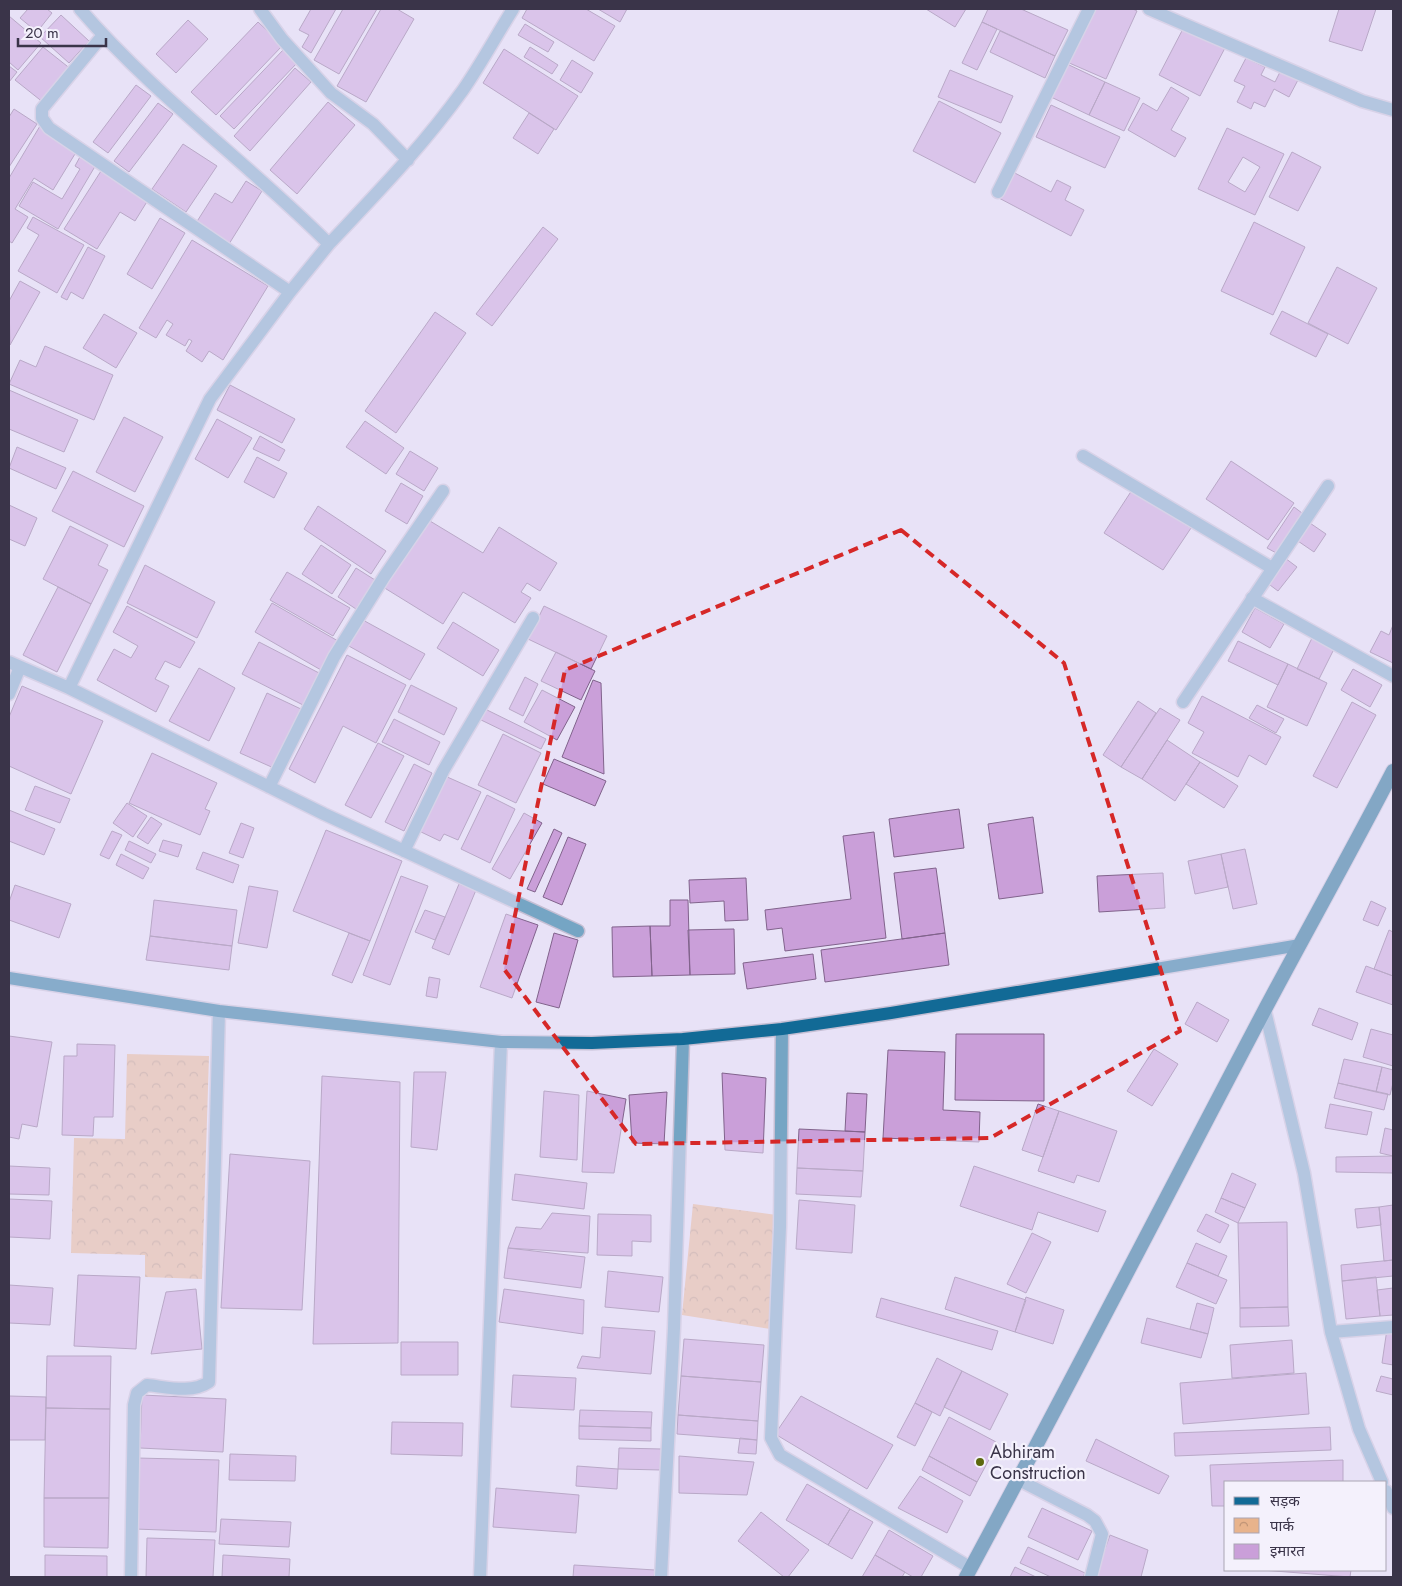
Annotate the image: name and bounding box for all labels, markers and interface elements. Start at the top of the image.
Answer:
scale bar [18,15,105,47]
text: 20 m [25,22,59,44]
place label: Abhiram Construction [990,1439,1086,1486]
marker: Abhiram Construction [974,1456,986,1468]
legend [1224,1481,1387,1571]
text: सड़क [1270,1490,1300,1512]
text: पार्क [1270,1515,1294,1537]
text: इमारत [1270,1540,1305,1562]

